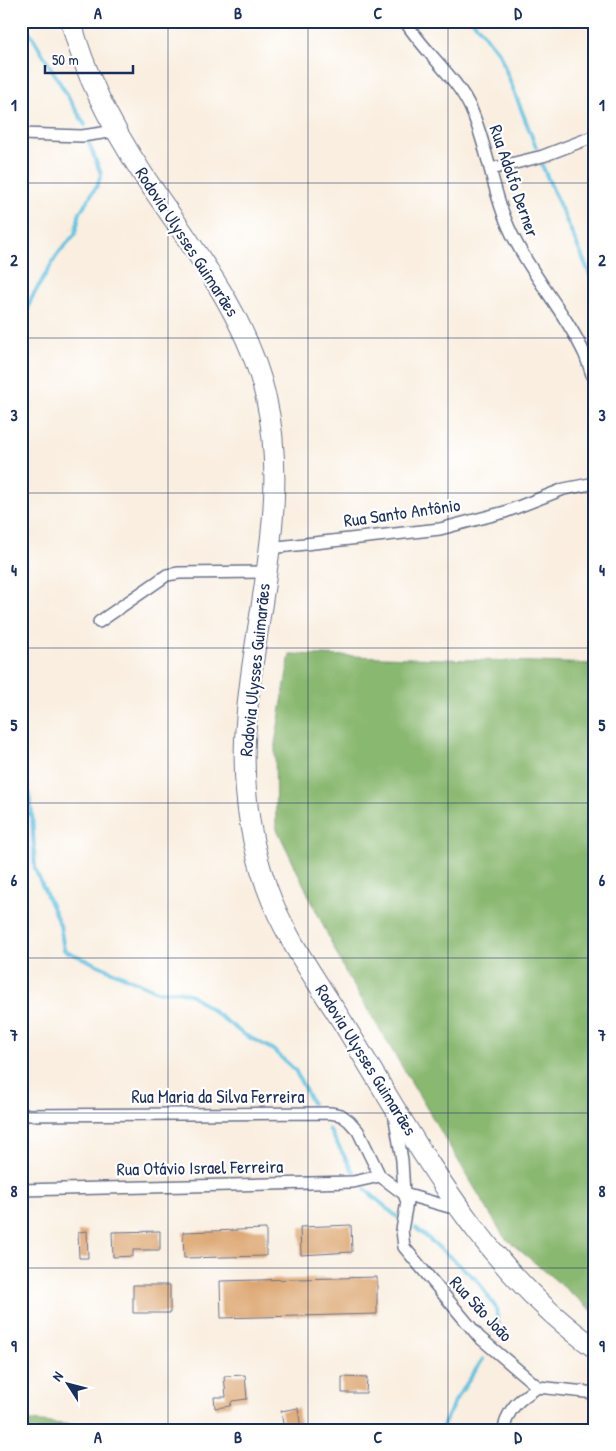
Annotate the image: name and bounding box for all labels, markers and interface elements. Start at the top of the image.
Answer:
text: A [94,2,102,24]
text: B [234,2,242,24]
text: C [374,2,383,24]
text: D [514,2,522,24]
scale bar [45,42,132,74]
text: 50 m [52,49,79,70]
text: 1 [11,94,17,116]
text: 1 [599,94,605,116]
street label: Rua Adolfo Derner [484,121,545,240]
street label: Rodovia Ulysses Guimarães [130,162,245,321]
text: 2 [10,249,18,271]
text: 2 [598,249,606,271]
text: 3 [10,404,18,426]
text: 3 [598,404,606,426]
street label: Rua Santo Antônio [342,492,462,533]
text: 4 [11,559,17,581]
text: 4 [599,559,605,581]
street label: Rodovia Ulysses Guimarães [233,582,276,758]
text: 5 [11,714,18,736]
text: 5 [599,714,606,736]
text: 6 [11,869,18,891]
text: 6 [599,869,606,891]
street label: Rodovia Ulysses Guimarães [310,979,423,1140]
text: 7 [9,1024,18,1046]
text: 7 [597,1024,606,1046]
street label: Rua Maria da Silva Ferreira [131,1084,305,1109]
street label: Rua Otávio Israel Ferreira [116,1154,284,1181]
text: 8 [11,1180,18,1202]
text: 8 [599,1180,606,1202]
street label: Rua São João [444,1270,518,1347]
text: 9 [11,1335,17,1357]
text: 9 [599,1335,605,1357]
north arrow [42,1358,92,1408]
text: N [47,1367,67,1385]
text: A [94,1426,102,1448]
text: B [234,1426,242,1448]
text: C [374,1426,383,1448]
text: D [514,1426,522,1448]

